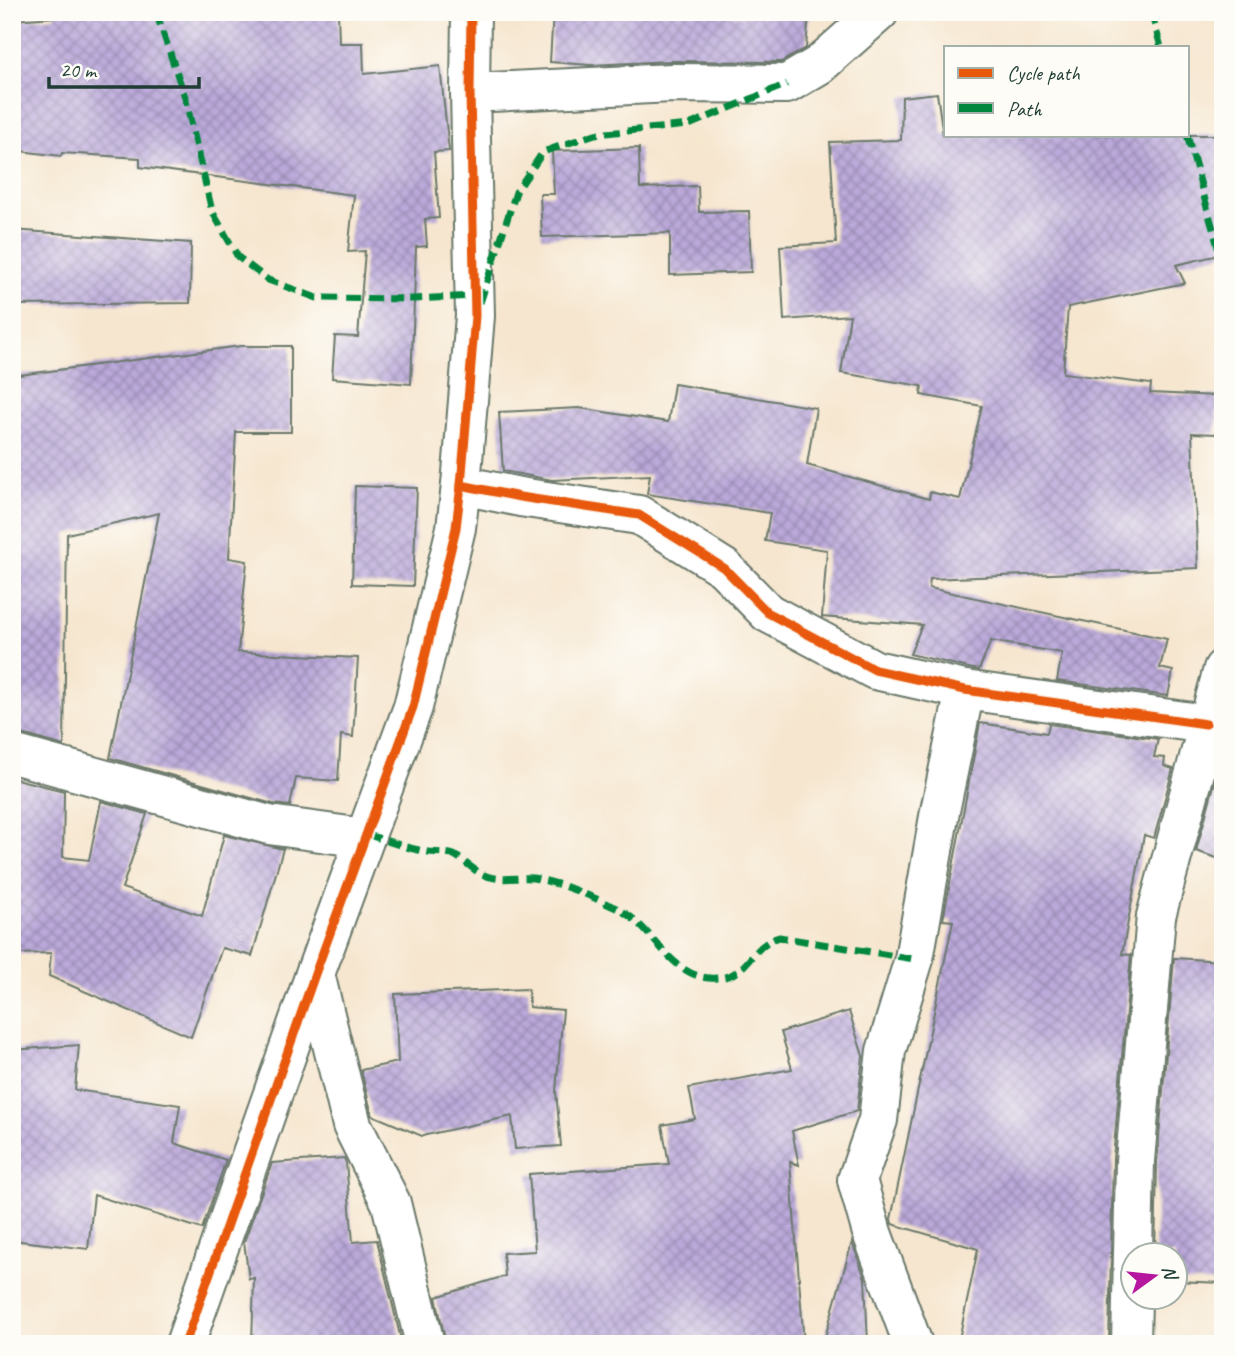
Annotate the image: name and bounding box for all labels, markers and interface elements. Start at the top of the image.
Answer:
scale bar [49,46,200,90]
legend [944,46,1190,136]
text: 20 m [60,57,98,83]
text: Cycle path [1007,60,1080,86]
text: Path [1007,96,1043,122]
north arrow [1120,1240,1190,1310]
text: N [1156,1263,1183,1284]

